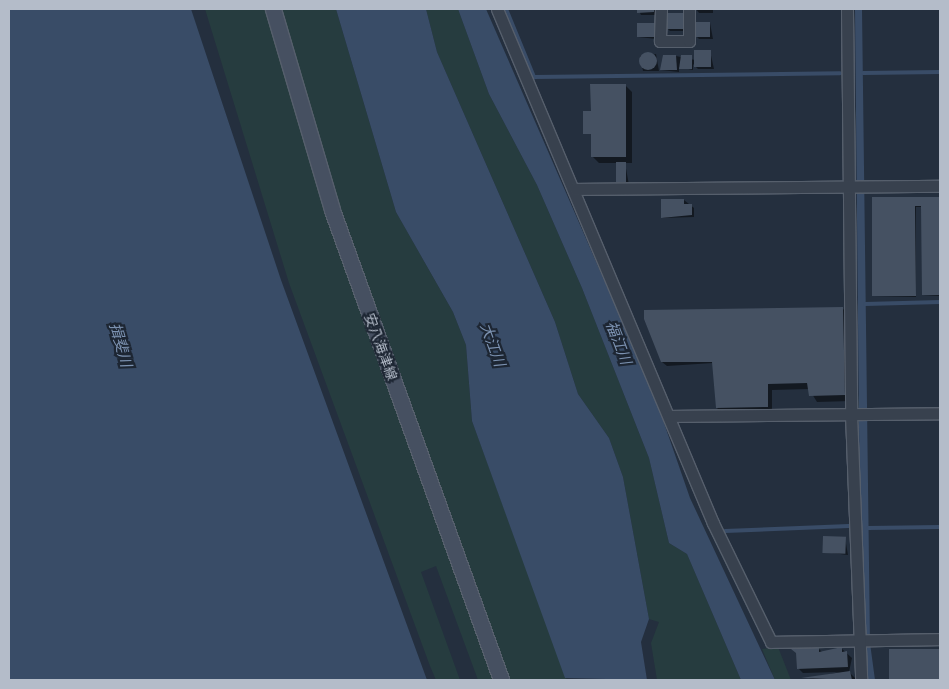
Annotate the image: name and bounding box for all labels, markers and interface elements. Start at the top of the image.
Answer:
street label: 安八海津線 [360,311,400,383]
water label: 福江川 [602,319,634,367]
water label: 揖斐川 [105,321,135,369]
water label: 大江川 [476,321,508,369]

